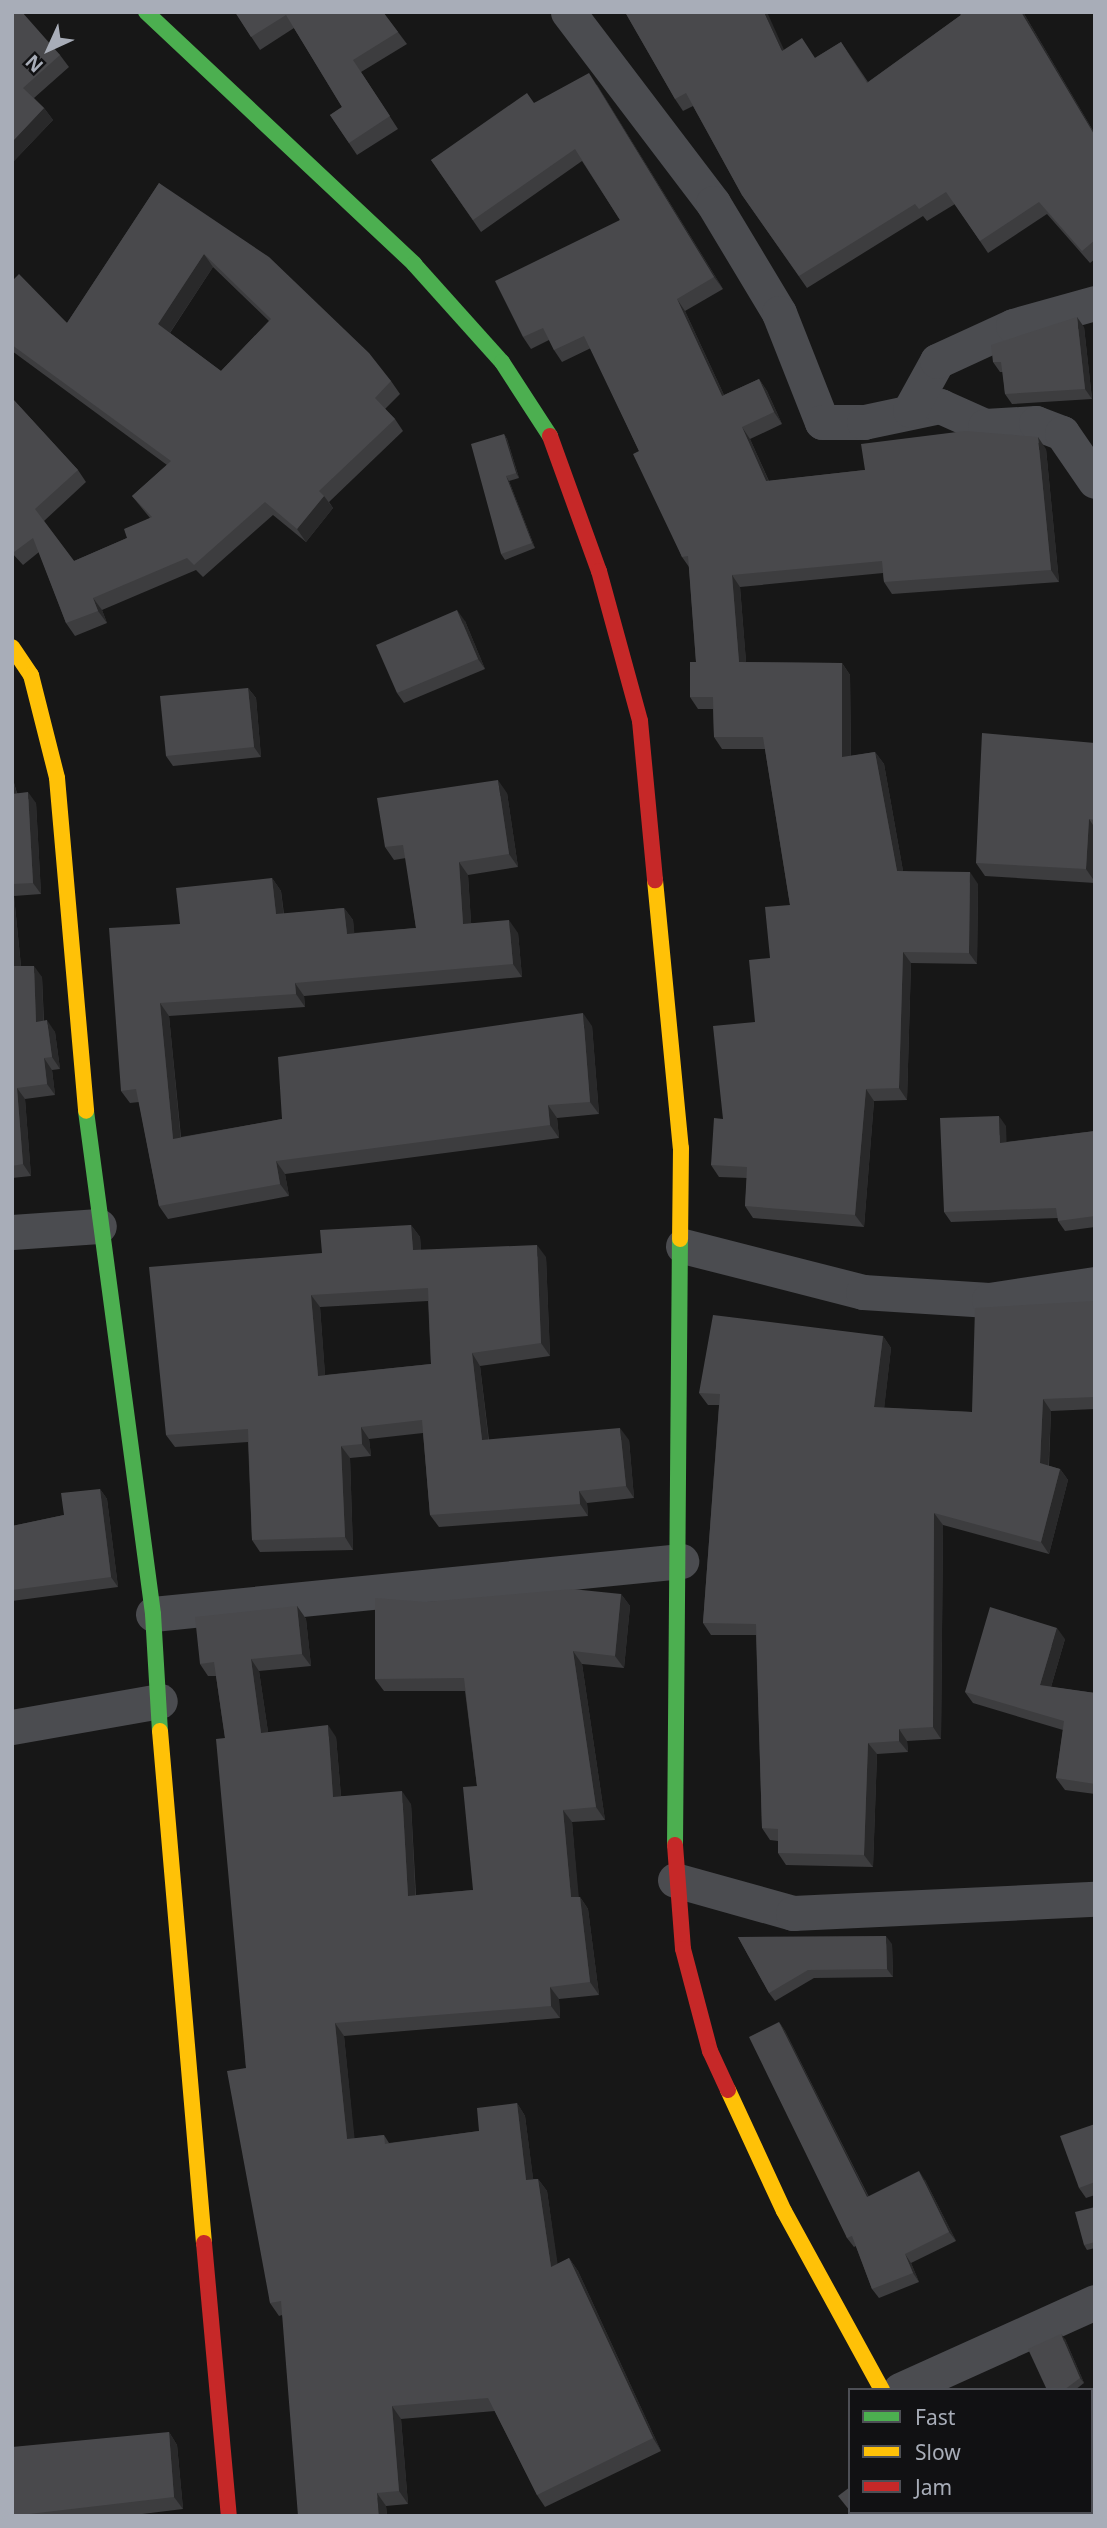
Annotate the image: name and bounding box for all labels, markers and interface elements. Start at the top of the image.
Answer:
north arrow [14,14,84,84]
text: N [20,49,49,79]
legend [848,2388,1093,2514]
text: Fast [915,2403,955,2431]
text: Slow [915,2438,961,2466]
text: Jam [915,2473,952,2501]

